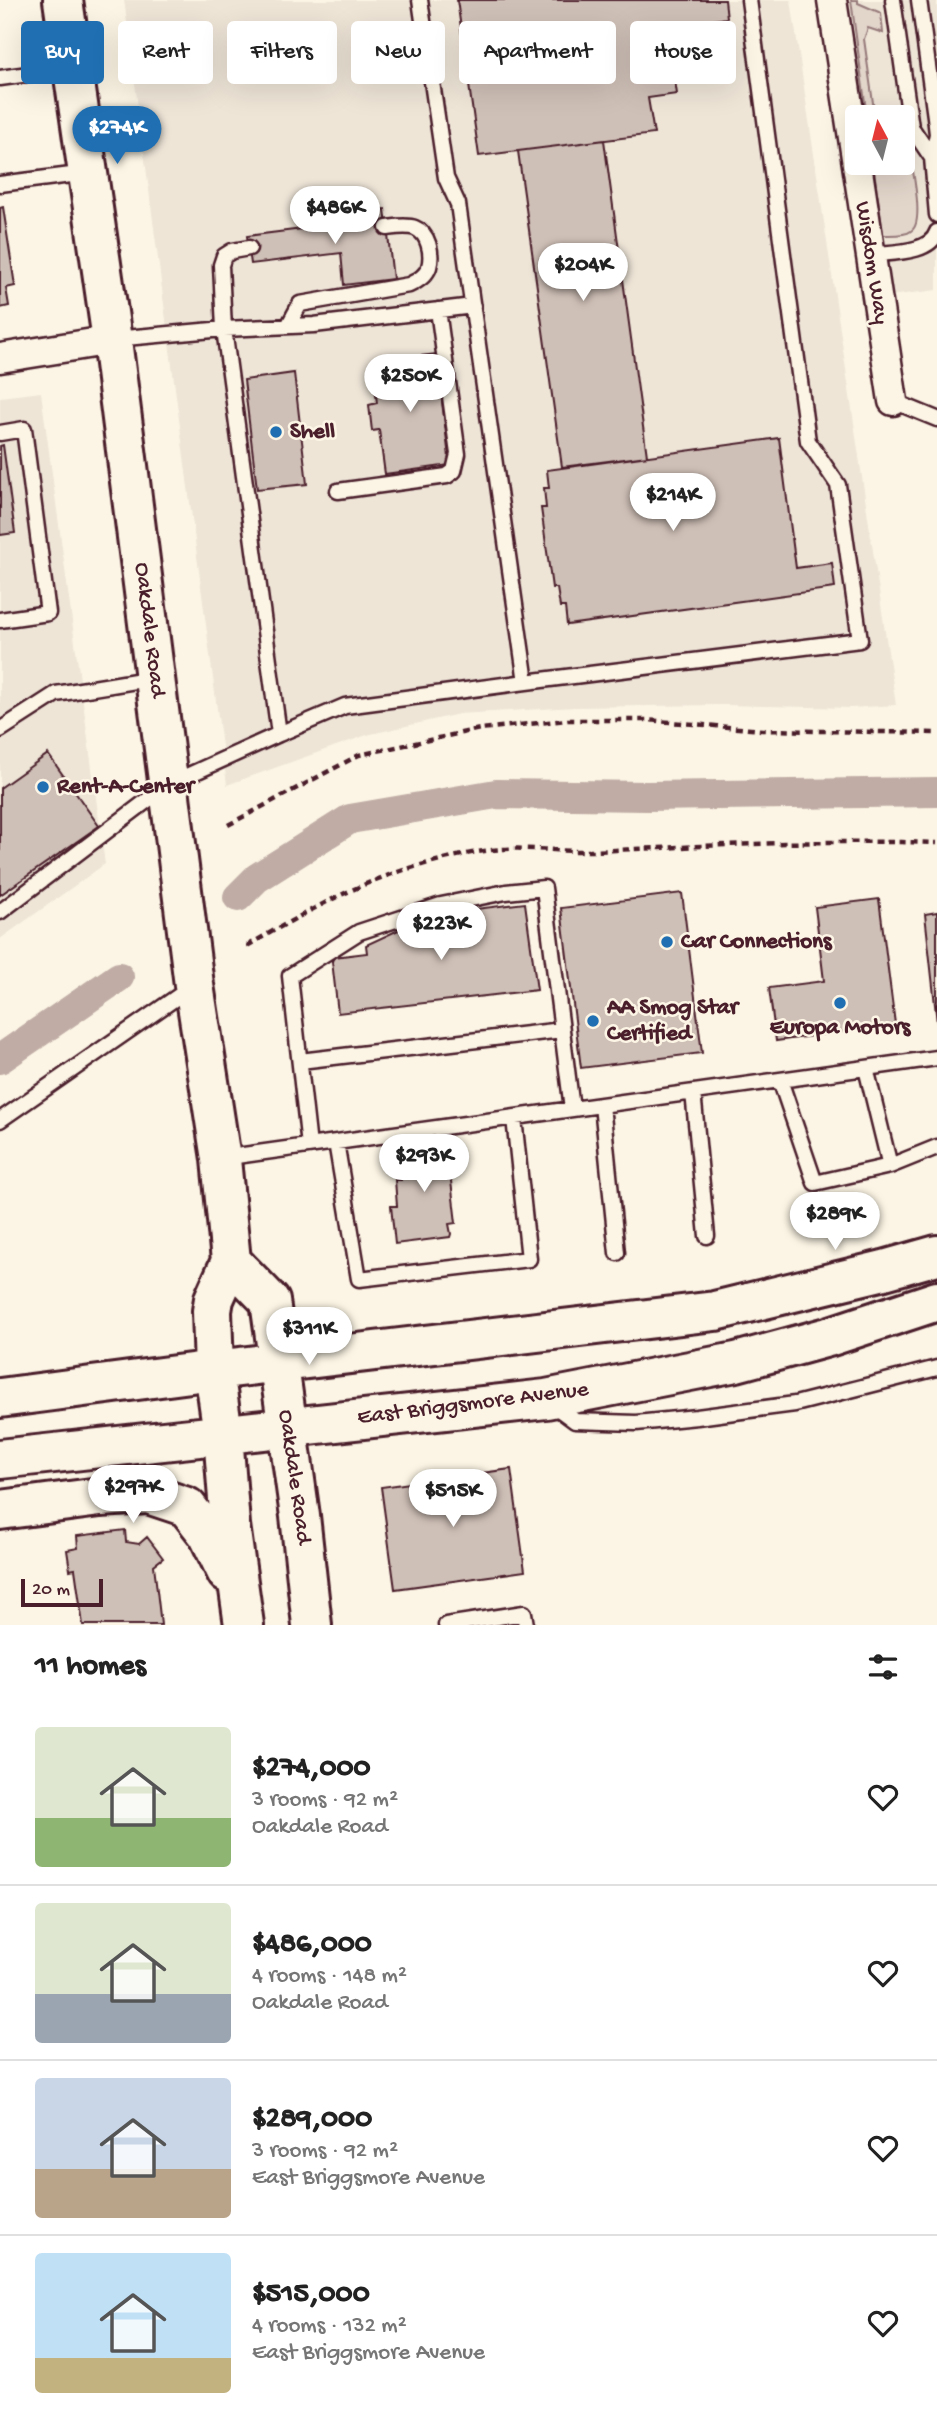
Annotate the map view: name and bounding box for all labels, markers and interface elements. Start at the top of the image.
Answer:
chip: Buy [21,21,104,84]
chip: Rent [118,21,213,84]
chip: Filters [227,21,337,84]
chip: New [351,21,445,84]
chip: Apartment [459,21,616,84]
chip: House [630,21,736,84]
north arrow [845,105,915,175]
map controls [845,105,915,175]
pin: $274K [68,106,166,166]
text: $274K [88,115,146,142]
pin: $486K [286,187,384,246]
text: $486K [306,195,364,222]
street label: Wisdom Way [848,200,894,326]
pin: $204K [534,244,632,303]
text: $204K [554,252,612,279]
pin: $250K [361,354,459,414]
text: $250K [380,363,440,390]
place label: Shell [290,419,335,446]
marker: Shell [268,424,284,440]
pin: $214K [624,474,722,533]
text: $214K [646,482,700,509]
street label: Oakdale Road [127,561,171,701]
place label: Rent-A-Center [56,774,197,801]
marker: Rent-A-Center [35,779,51,795]
pin: $223K [392,902,490,962]
text: $223K [412,911,470,938]
place label: Car Connections [681,929,833,956]
marker: Car Connections [659,934,675,950]
place label: AA Smog Star Certified [606,995,741,1048]
marker: Europa Motors [832,995,848,1011]
marker: AA Smog Star Certified [585,1013,601,1029]
place label: Europa Motors [770,1015,912,1042]
pin: $293K [375,1134,473,1194]
text: $293K [395,1143,453,1170]
pin: $289K [786,1192,884,1252]
text: $289K [806,1201,864,1228]
pin: $311K [260,1308,358,1367]
text: $311K [282,1316,336,1343]
street label: East Briggsmore Avenue [356,1376,591,1432]
street label: Oakdale Road [271,1408,317,1548]
pin: $297K [84,1466,182,1525]
pin: $515K [404,1470,502,1529]
text: $297K [104,1474,162,1501]
text: $515K [425,1478,481,1505]
scale bar [21,1576,103,1608]
text: 20 m [32,1579,70,1602]
icon: filters [864,1648,902,1686]
text: 11 homes [35,1650,146,1685]
text: $274,000 [252,1752,371,1787]
icon: home [91,1755,175,1839]
icon: heart [864,1778,902,1816]
text: 3 rooms · 92 m² [252,1787,398,1814]
text: Oakdale Road [252,1814,388,1841]
text: $486,000 [252,1928,372,1963]
icon: home [91,1931,175,2015]
icon: heart [864,1954,902,1992]
text: 4 rooms · 148 m² [252,1963,407,1990]
text: Oakdale Road [252,1990,388,2017]
text: $289,000 [252,2103,372,2138]
icon: home [91,2106,175,2190]
icon: heart [864,2129,902,2167]
text: 3 rooms · 92 m² [252,2138,398,2165]
text: East Briggsmore Avenue [252,2165,485,2192]
text: $515,000 [252,2278,370,2313]
icon: home [91,2281,175,2365]
icon: heart [864,2304,902,2342]
text: 4 rooms · 132 m² [252,2313,407,2340]
text: East Briggsmore Avenue [252,2340,485,2367]

